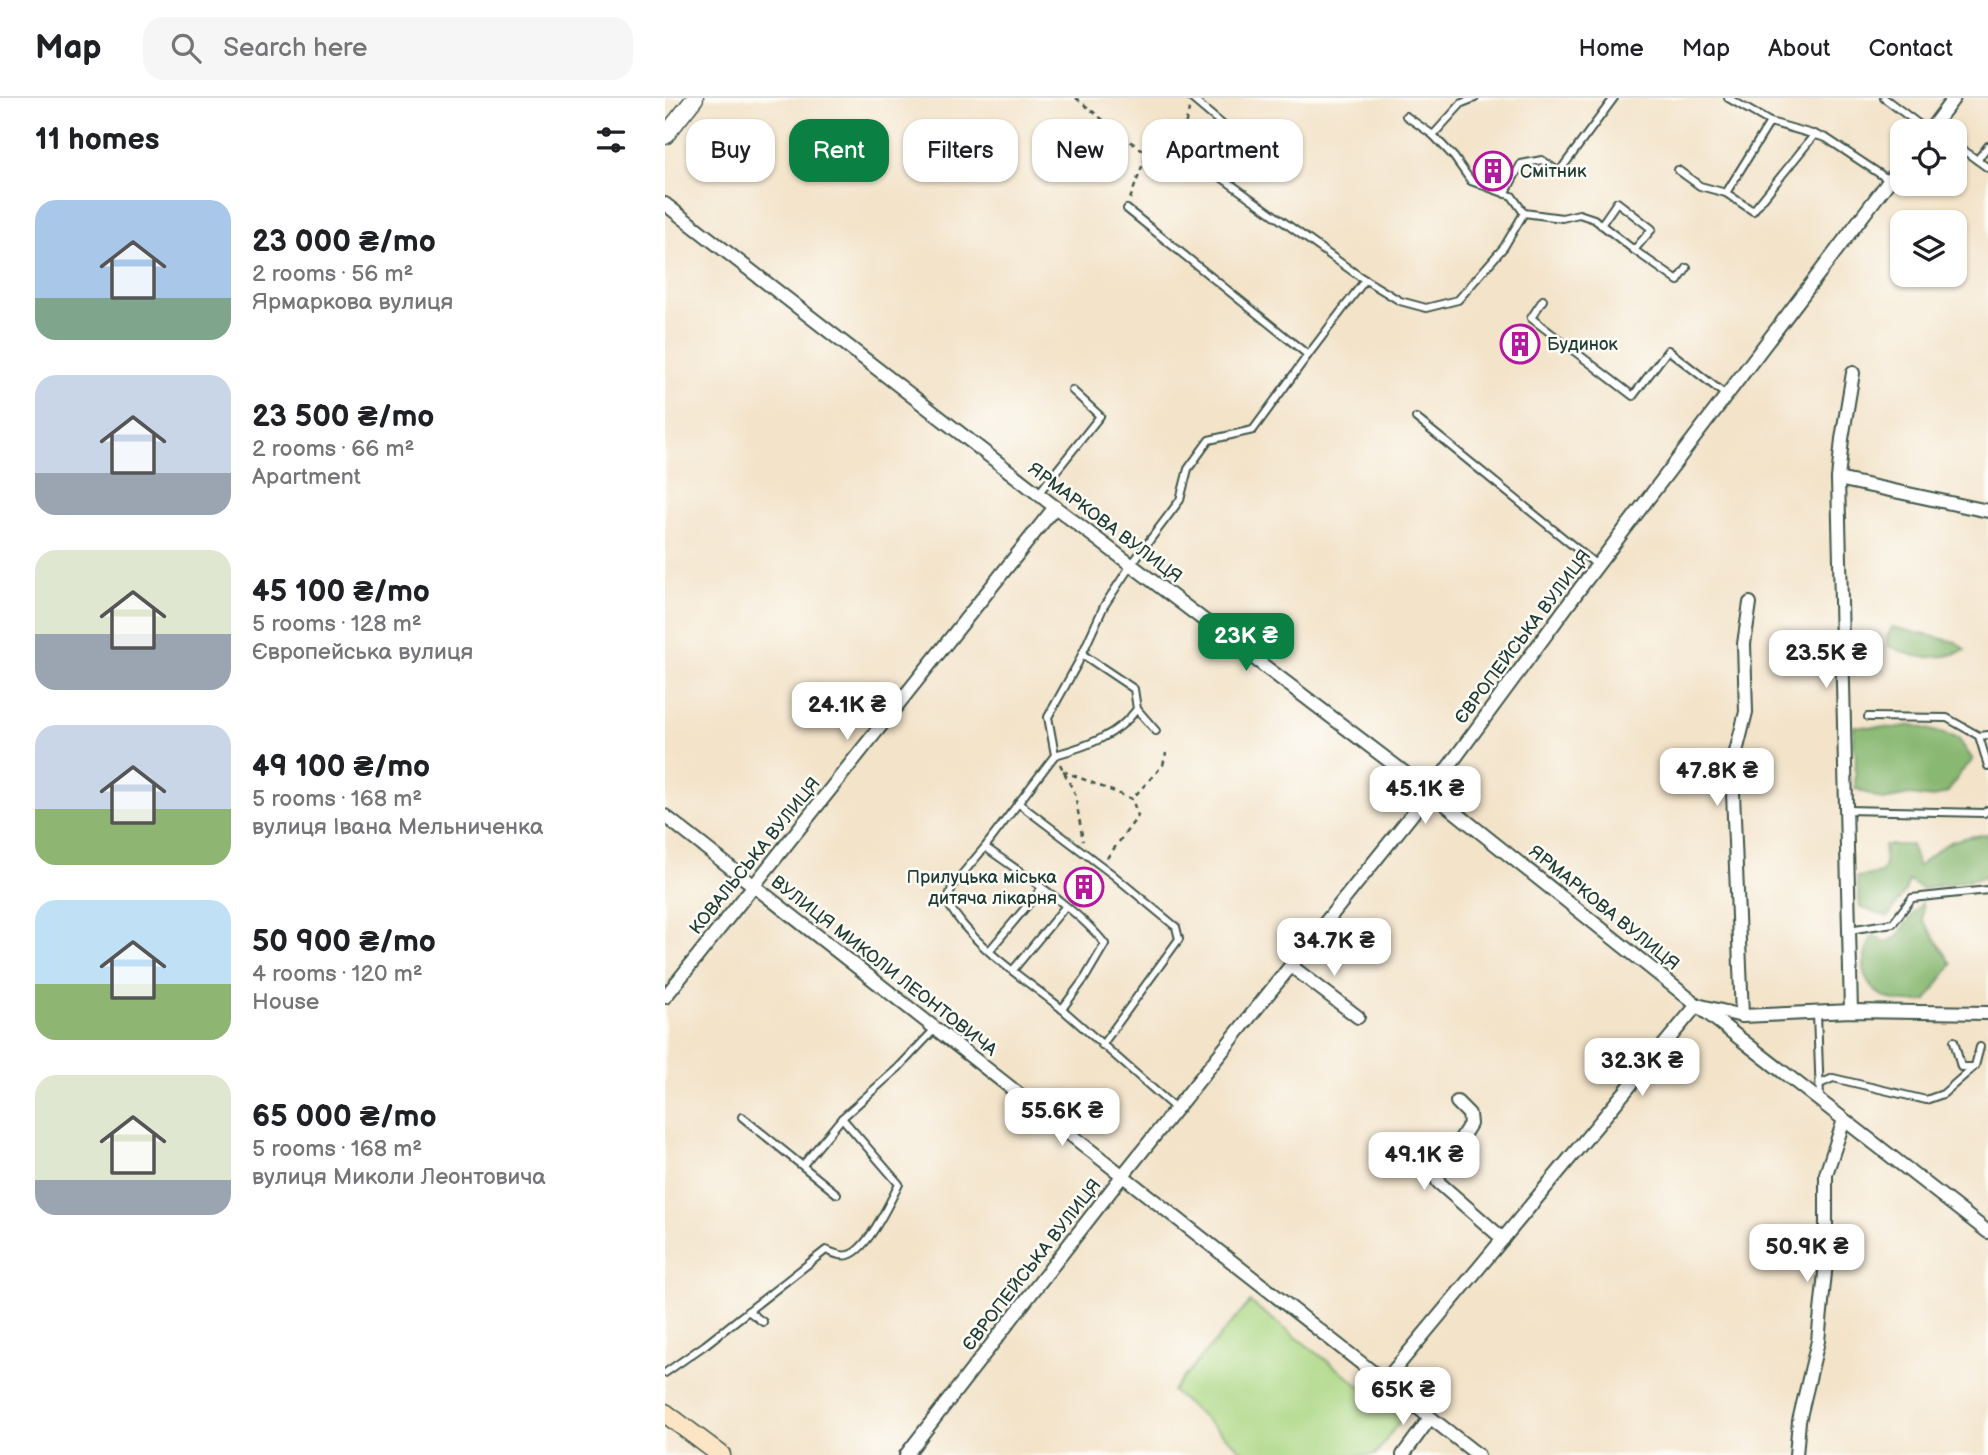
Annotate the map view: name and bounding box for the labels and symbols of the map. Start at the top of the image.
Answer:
building icon: Смітник [1472,150,1514,192]
place label: Смітник [1520,161,1587,182]
building icon: Будинок [1499,323,1541,365]
place label: Будинок [1547,334,1618,355]
street label: ЯРМАРКОВА ВУЛИЦЯ [1024,458,1186,588]
street label: ЄВРОПЕЙСЬКА ВУЛИЦЯ [1451,546,1595,728]
pin: 23K ₴ [1197,614,1295,673]
pin: 23.5K ₴ [1761,630,1891,690]
pin: 24.1K ₴ [782,682,912,742]
pin: 47.8K ₴ [1652,748,1782,808]
pin: 45.1K ₴ [1360,766,1490,826]
street label: КОВАЛЬСЬКА ВУЛИЦЯ [685,773,825,939]
street label: ЯРМАРКОВА ВУЛИЦЯ [1525,841,1683,975]
building icon: Прилуцька міська дитяча лікарня [1063,866,1105,908]
place label: Прилуцька міська дитяча лікарня [907,867,1057,909]
street label: ВУЛИЦЯ МИКОЛИ ЛЕОНТОВИЧА [767,871,1001,1061]
pin: 34.7K ₴ [1269,918,1399,978]
pin: 32.3K ₴ [1577,1038,1707,1098]
pin: 55.6K ₴ [997,1088,1127,1148]
pin: 49.1K ₴ [1359,1132,1489,1192]
street label: ЄВРОПЕЙСЬКА ВУЛИЦЯ [958,1175,1106,1355]
pin: 50.9K ₴ [1742,1224,1872,1284]
pin: 65K ₴ [1354,1368,1452,1427]

